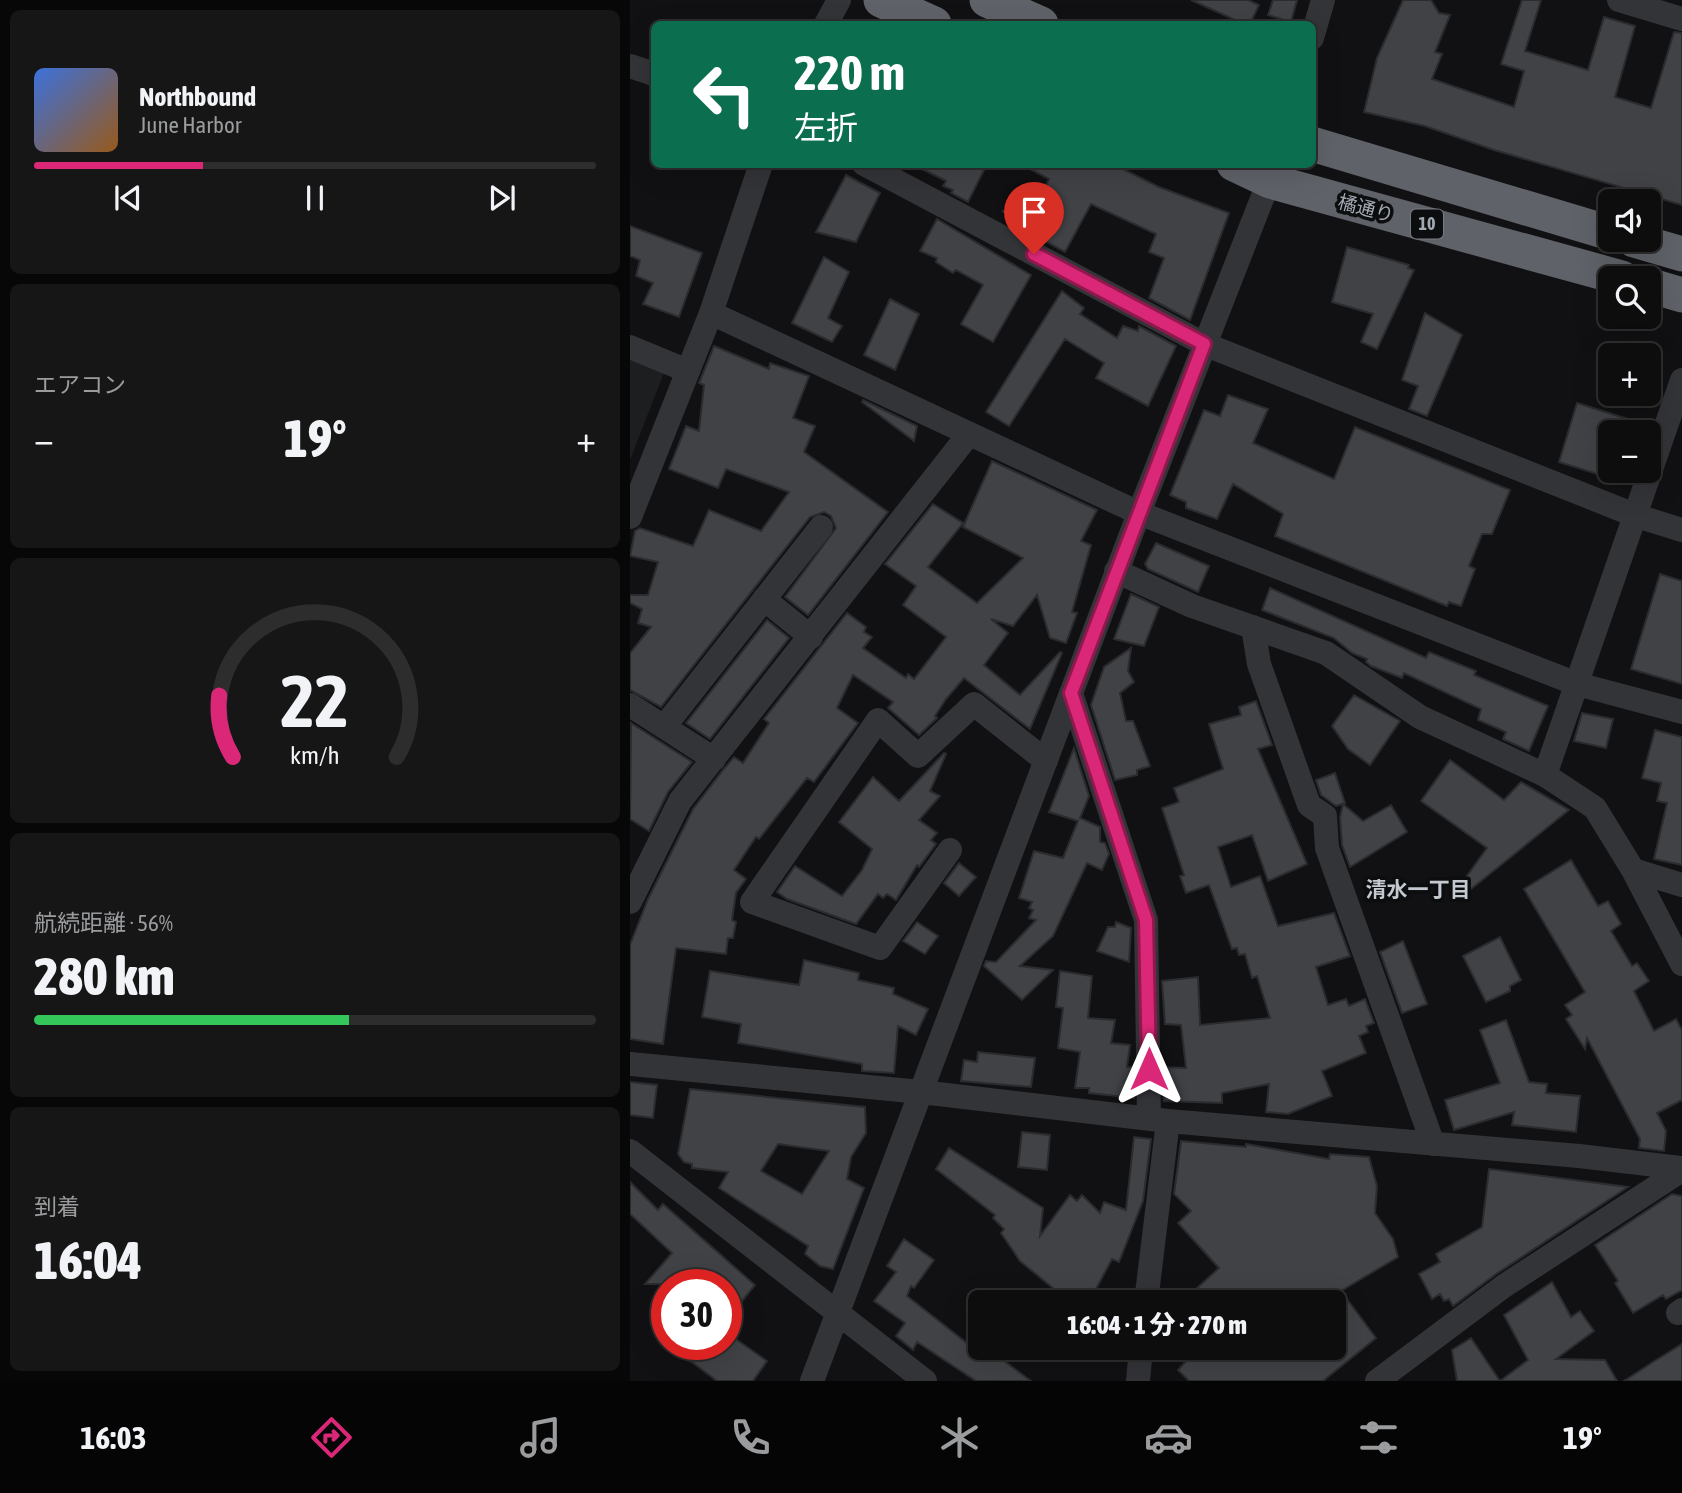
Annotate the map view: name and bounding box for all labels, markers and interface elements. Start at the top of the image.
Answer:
text: 220 m [794,44,905,100]
icon: left [679,49,770,140]
text: Northbound [139,82,256,112]
text: 左折 [794,109,858,146]
text: June Harbor [139,112,242,138]
icon: previous [109,179,147,217]
icon: pause [296,179,334,217]
icon: next [483,179,521,217]
pin [1004,182,1064,254]
map controls [1598,189,1661,483]
button: sound [1598,189,1661,252]
street label: 橘通り [1336,190,1396,226]
icon: arrive [1015,193,1053,231]
road number: 10 [1411,210,1443,238]
button: search [1598,266,1661,329]
button: + [1598,343,1661,406]
text: エアコン [34,372,126,398]
text: 19° [283,408,347,468]
text: − [34,417,54,460]
text: + [576,417,596,460]
button: − [1598,420,1661,483]
text: 22 [281,659,349,742]
text: km/h [290,740,340,768]
district label: 清水一丁目 [1366,877,1471,901]
text: 航続距離 · 56% [34,910,173,936]
text: 280 km [34,946,175,1006]
position arrow [1112,1032,1186,1106]
text: 到着 [34,1194,80,1220]
text: 16:04 [34,1230,142,1290]
speed limit sign: 30 [651,1269,742,1360]
text: 16:04 · 1 分 · 270 m [1067,1310,1247,1340]
icon: directions [307,1413,356,1462]
icon: music [516,1413,565,1462]
icon: phone [726,1413,775,1462]
icon: climate [935,1413,984,1462]
icon: car [1144,1413,1193,1462]
icon: filters [1354,1413,1403,1462]
text: 16:03 [80,1419,147,1456]
text: 19° [1563,1419,1602,1456]

